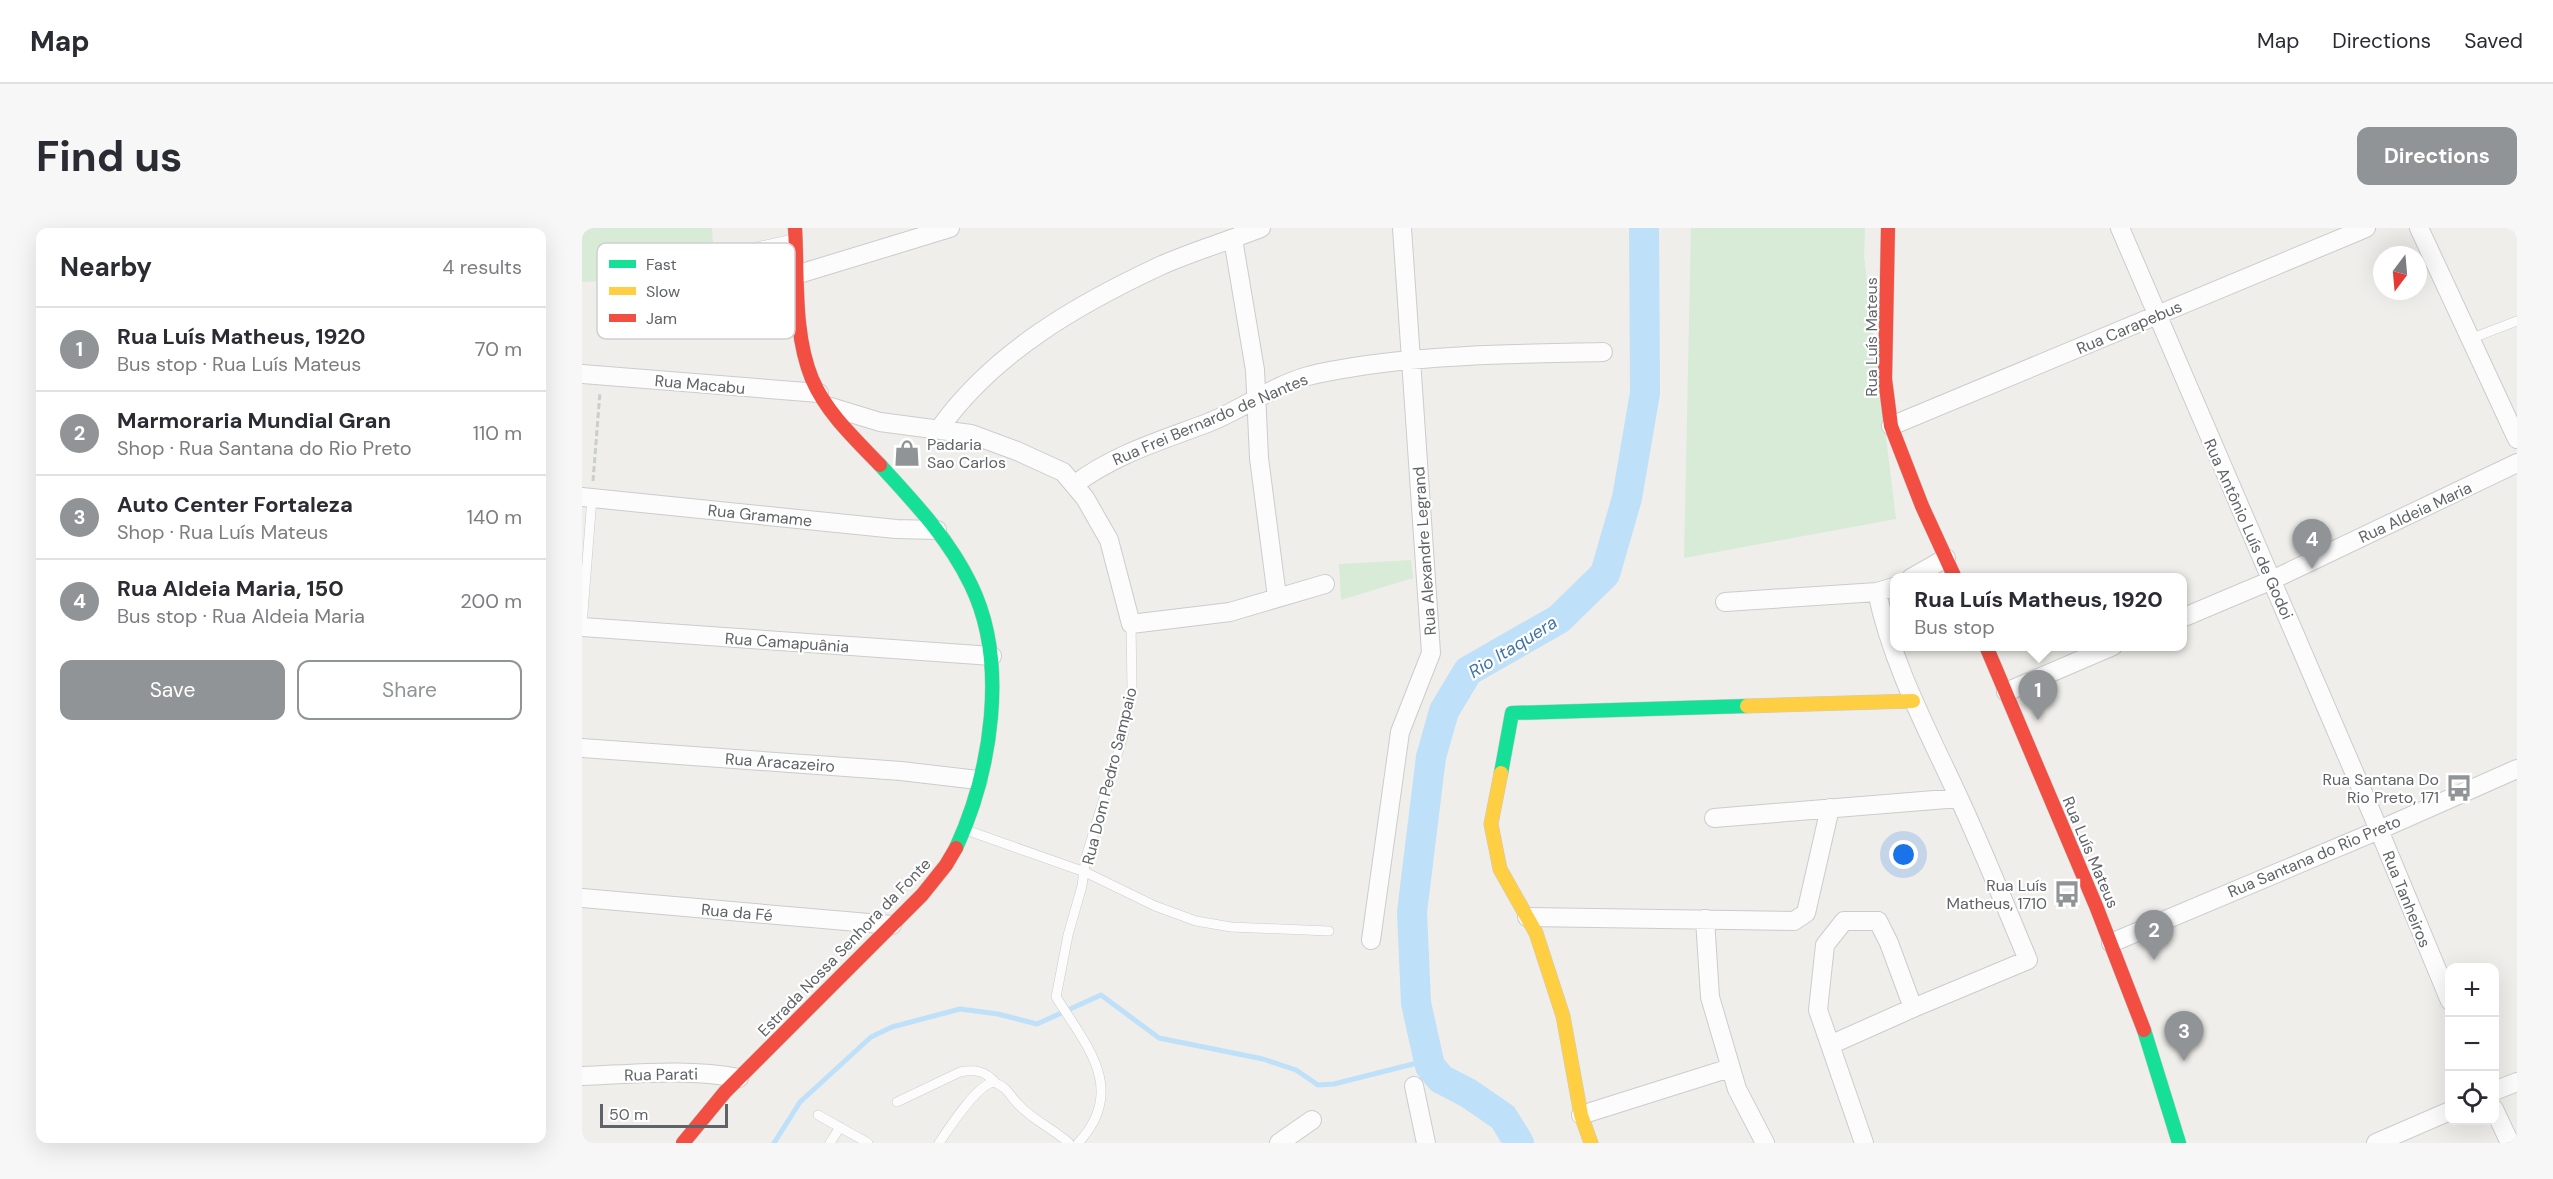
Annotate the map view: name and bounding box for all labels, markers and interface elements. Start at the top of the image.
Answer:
text: Map [30,23,90,60]
text: Map [2257,27,2299,55]
text: Directions [2332,27,2431,55]
text: Saved [2464,27,2523,55]
button: Directions [2357,127,2517,185]
text: Find us [36,129,182,184]
legend [597,243,795,339]
north arrow [2373,246,2427,300]
text: Nearby [60,250,152,284]
text: 4 results [442,254,522,280]
text: Fast [646,254,677,275]
street label: Rua Luís Mateus [1861,277,1882,397]
text: Slow [646,281,680,302]
street label: Rua Carapebus [2073,296,2185,359]
text: Jam [646,308,677,329]
text: Rua Luís Matheus, 1920 [117,322,365,351]
text: 1 [76,336,83,362]
text: 70 m [475,336,522,362]
text: Bus stop · Rua Luís Mateus [117,351,361,377]
street label: Rua Frei Bernardo de Nantes [1109,369,1311,470]
street label: Rua Macabu [654,370,746,399]
text: Marmoraria Mundial Gran [117,406,391,435]
text: 2 [74,420,85,446]
text: 110 m [473,420,522,446]
place label: Padaria Sao Carlos [927,434,1006,473]
text: Shop · Rua Santana do Rio Preto [117,435,412,461]
street label: Rua Antônio Luís de Godoi [2199,436,2298,623]
shop icon: Padaria Sao Carlos [892,438,922,468]
street label: Rua Alexandre Legrand [1408,466,1441,636]
street label: Rua Aldeia Maria [2355,477,2475,548]
text: Auto Center Fortaleza [117,490,353,519]
street label: Rua Gramame [707,500,813,531]
text: 3 [73,504,86,530]
text: 140 m [467,504,522,530]
text: Shop · Rua Luís Mateus [117,519,328,545]
pin: 4 [2292,520,2332,569]
popup [1890,573,2187,651]
text: Rua Aldeia Maria, 150 [117,574,344,603]
text: Rua Luís Matheus, 1920 [1914,585,2163,614]
text: 4 [73,588,86,614]
text: 200 m [460,588,522,614]
text: Bus stop · Rua Aldeia Maria [117,603,365,629]
water label: Rio Itaquera [1464,610,1562,684]
text: Bus stop [1914,614,1995,640]
street label: Rua Camapuânia [724,628,850,657]
button: Save [60,660,285,720]
button: Share [297,660,522,720]
pin: 1 [2018,670,2058,720]
street label: Rua Dom Pedro Sampaio [1077,685,1142,867]
street label: Rua Aracazeiro [724,748,836,777]
place label: Rua Santana Do Rio Preto, 171 [2323,769,2439,808]
bus stop icon: Rua Santana Do Rio Preto, 171 [2444,773,2474,803]
street label: Rua Luís Mateus [2058,793,2124,911]
street label: Rua Santana do Rio Preto [2224,810,2404,902]
your location [1889,840,1918,869]
street label: Rua Tanheiros [2378,848,2435,951]
street label: Estrada Nossa Senhora da Fonte [753,854,935,1041]
place label: Rua Luís Matheus, 1710 [1947,875,2047,914]
bus stop icon: Rua Luís Matheus, 1710 [2052,879,2082,909]
street label: Rua da Fé [700,899,774,926]
pin: 2 [2134,910,2174,960]
map controls [2445,963,2499,1125]
button: + [2445,963,2499,1017]
pin: 3 [2164,1012,2204,1061]
button: − [2445,1017,2499,1071]
street label: Rua Parati [624,1063,698,1086]
button: locate [2445,1071,2499,1125]
scale bar [600,1101,728,1128]
text: 50 m [609,1104,648,1125]

